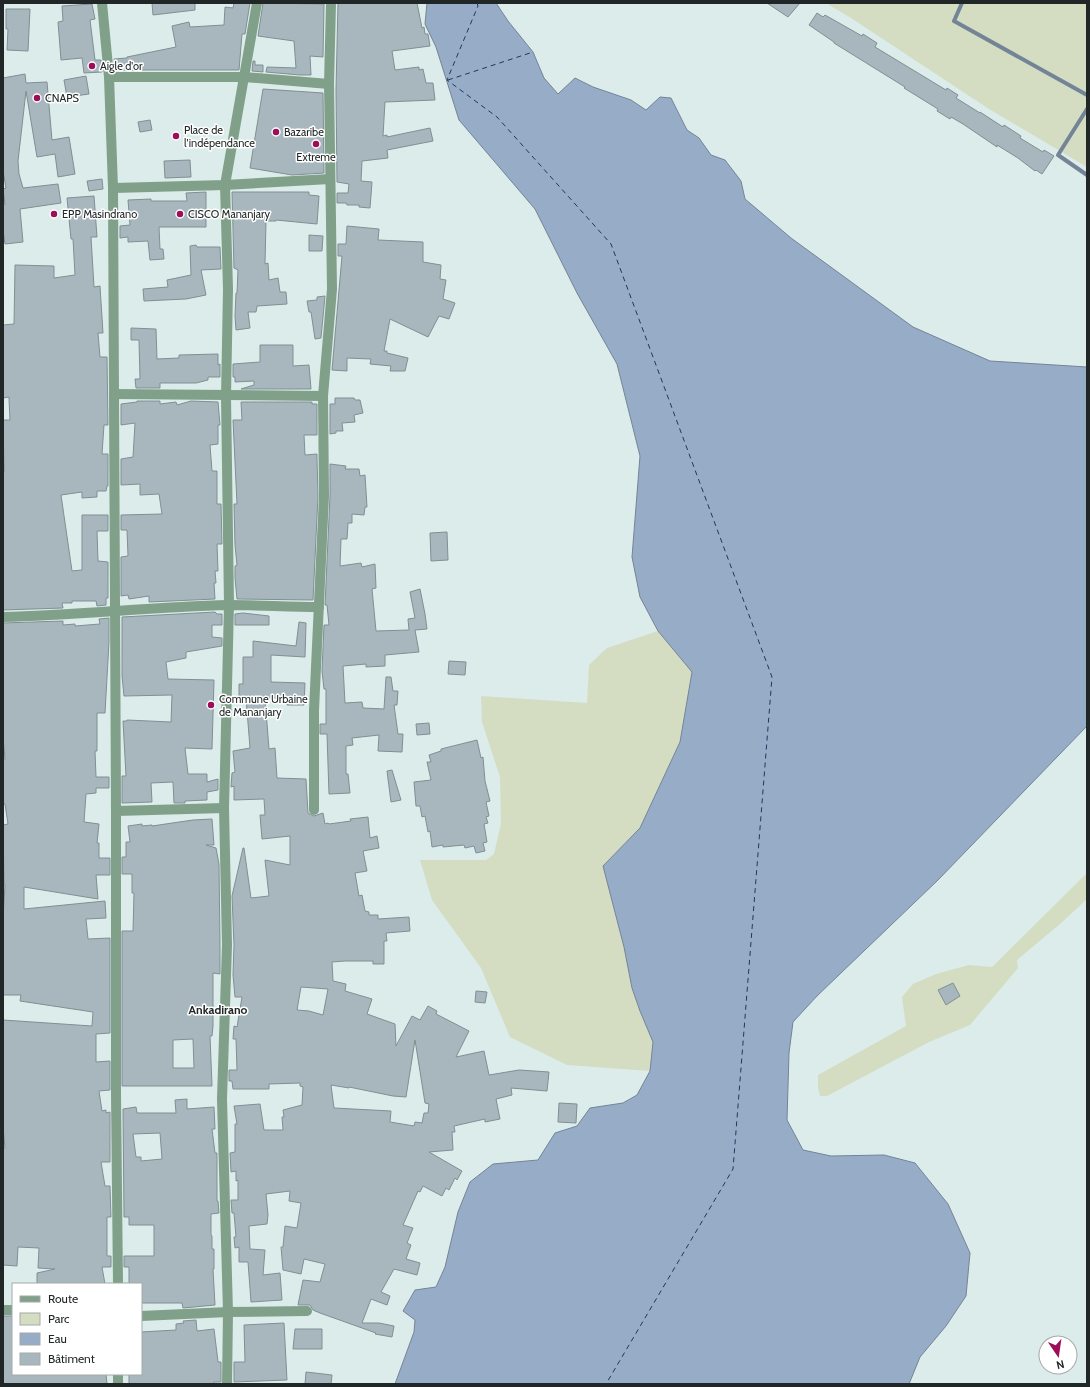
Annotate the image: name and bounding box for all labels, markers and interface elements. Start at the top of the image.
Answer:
place label: Aigle d'or [100,59,143,73]
marker: Aigle d'or [87,61,97,71]
place label: CNAPS [45,91,80,105]
marker: CNAPS [32,93,42,103]
place label: Place de l'indépendance [184,123,255,150]
place label: Bazaribe [284,125,324,139]
marker: Bazaribe [271,127,281,137]
marker: Place de l'indépendance [171,131,181,141]
marker: Extreme [311,139,321,149]
place label: Extreme [296,150,336,164]
place label: EPP Masindrano [62,207,137,221]
place label: CISCO Mananjary [188,207,270,221]
marker: EPP Masindrano [49,209,59,219]
marker: CISCO Mananjary [175,209,185,219]
place label: Commune Urbaine de Mananjary [219,692,308,719]
marker: Commune Urbaine de Mananjary [206,700,216,710]
district label: Ankadirano [189,1002,248,1017]
legend [12,1283,142,1375]
text: Route [48,1291,78,1306]
text: Parc [48,1311,70,1326]
text: Eau [48,1331,67,1346]
north arrow [1038,1335,1078,1375]
text: Bâtiment [48,1351,95,1366]
text: N [1055,1357,1066,1372]

